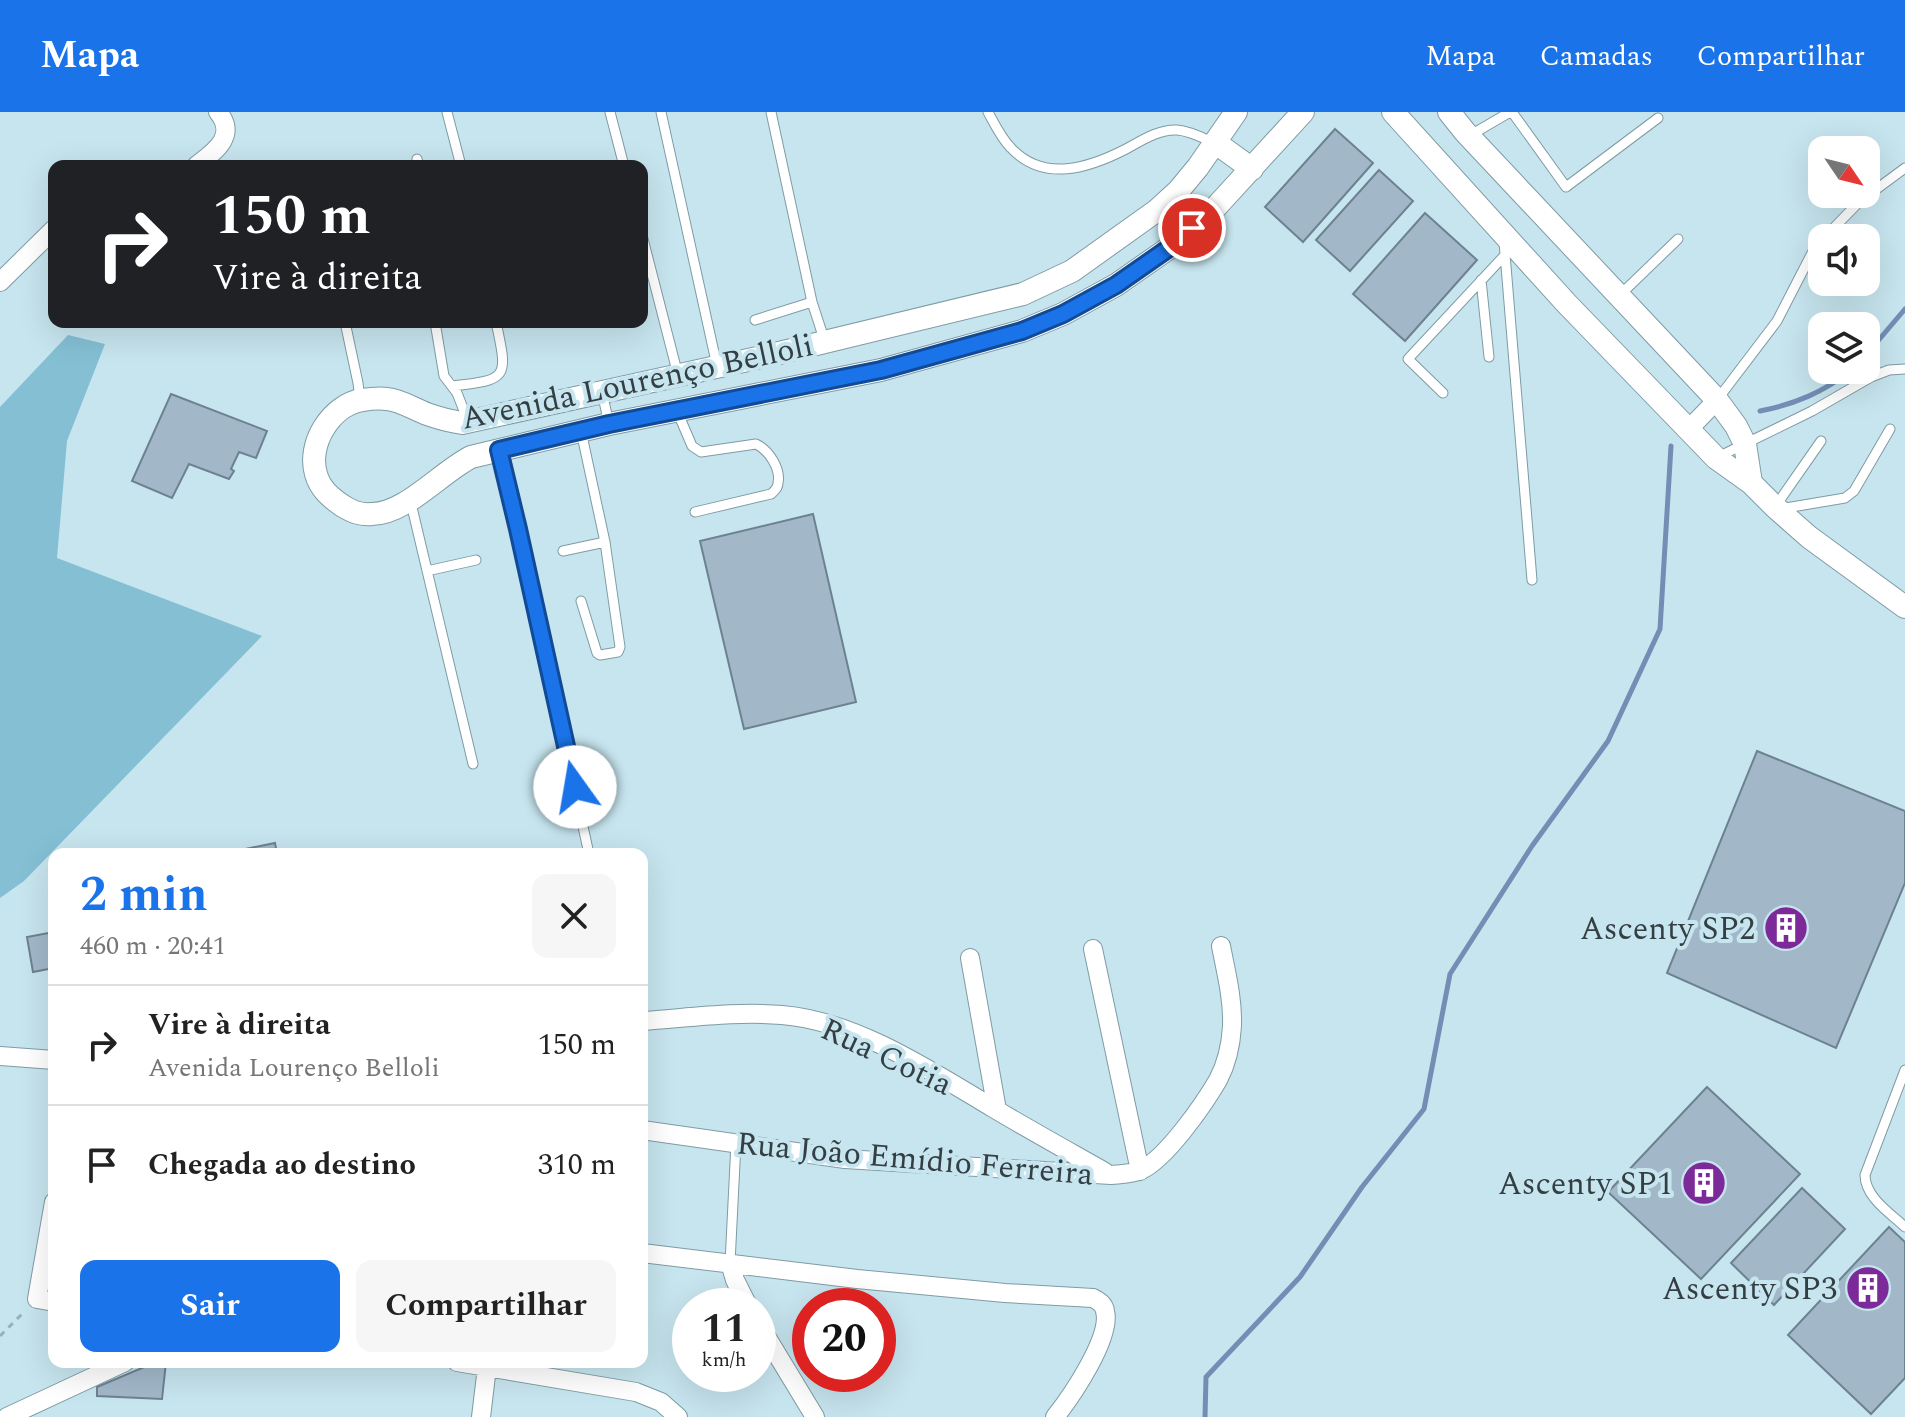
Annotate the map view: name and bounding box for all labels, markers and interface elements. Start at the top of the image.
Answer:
text: Mapa [40,27,139,85]
text: Mapa [1425,35,1496,78]
text: Camadas [1540,35,1653,78]
text: Compartilhar [1697,35,1865,78]
north arrow [1808,136,1880,208]
map controls [1808,136,1880,384]
text: 150 m [212,174,371,259]
icon: right [80,192,184,296]
pin [1158,194,1226,262]
icon: arrive [1170,206,1214,250]
button: sound [1808,224,1880,296]
text: Vire à direita [212,251,422,306]
button: layers [1808,312,1880,384]
street label: Avenida Lourenço Belloli [457,321,818,444]
position arrow [533,745,617,829]
text: 2 min [80,859,208,932]
button: close [532,874,616,958]
building icon: Ascenty SP2 [1762,904,1810,952]
place label: Ascenty SP2 [1580,905,1755,954]
text: 460 m · 20:41 [80,926,226,966]
text: Vire à direita [148,1002,331,1048]
street label: Rua Cotia [812,1006,961,1109]
text: 150 m [538,1022,616,1068]
icon: right [80,1023,124,1067]
text: Avenida Lourenço Belloli [148,1048,440,1088]
street label: Rua João Emídio Ferreira [734,1119,1096,1200]
text: Chegada ao destino [148,1142,416,1188]
text: 310 m [538,1142,616,1188]
icon: arrive [80,1143,124,1187]
building icon: Ascenty SP1 [1680,1159,1728,1207]
place label: Ascenty SP1 [1498,1160,1673,1209]
button: Sair [80,1260,340,1352]
button: Compartilhar [356,1260,616,1352]
building icon: Ascenty SP3 [1844,1264,1892,1312]
place label: Ascenty SP3 [1662,1265,1837,1314]
speed limit sign: 20 [792,1288,896,1392]
text: 11 [702,1299,746,1360]
text: km/h [702,1345,747,1375]

